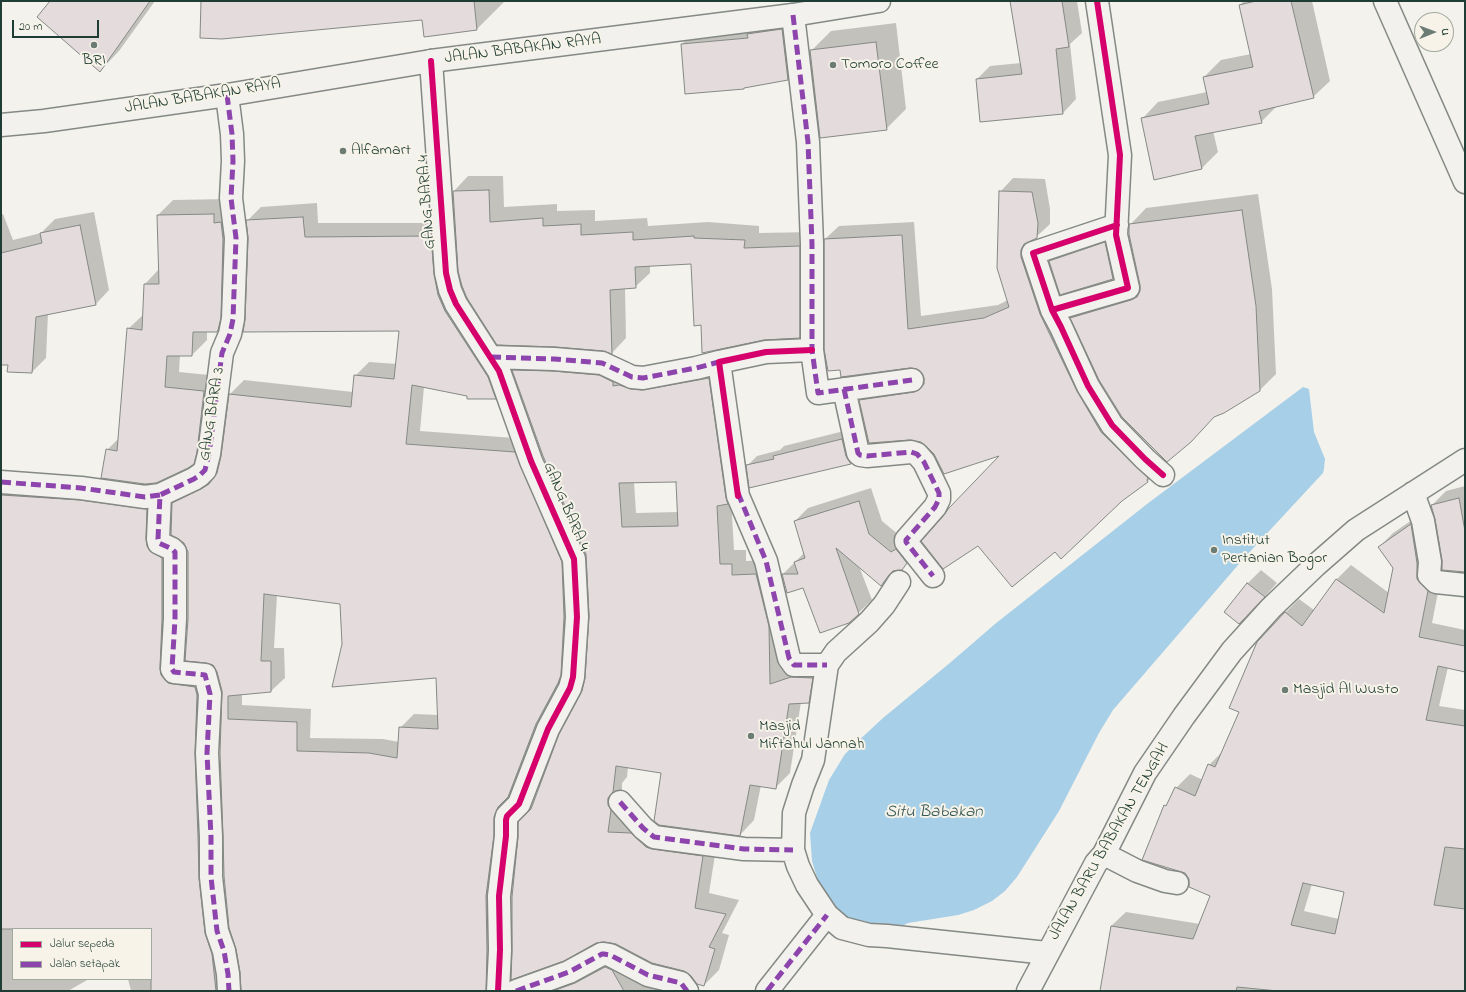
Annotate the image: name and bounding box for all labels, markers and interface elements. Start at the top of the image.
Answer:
scale bar [14,12,101,38]
north arrow [1414,12,1454,52]
text: 20 m [19,18,42,36]
text: U [1437,28,1453,35]
street label: JALAN BABAKAN RAYA [444,31,602,69]
marker: BRI [89,40,99,50]
place label: BRI [82,51,106,71]
place label: Tomoro Coffee [841,55,939,75]
marker: Tomoro Coffee [828,60,838,70]
street label: JALAN BABAKAN RAYA [124,75,282,119]
place label: Alfamart [351,141,411,161]
marker: Alfamart [338,146,348,156]
street label: GANG BARA 4 [415,154,441,250]
street label: GANG BARA 3 [196,366,230,462]
street label: GANG BARA 4 [538,460,592,554]
place label: Institut Pertanian Bogor [1222,531,1327,569]
marker: Institut Pertanian Bogor [1209,545,1219,555]
place label: Masjid Al Wusto [1293,680,1398,700]
marker: Masjid Al Wusto [1280,685,1290,695]
place label: Masjid Miftahul Jannah [759,717,864,755]
marker: Masjid Miftahul Jannah [746,731,756,741]
street label: JALAN BARU BABAKAN TENGAH [1046,740,1174,944]
water label: Situ Babakan [885,803,983,823]
legend [12,928,152,980]
text: Jalur sepeda [50,935,115,953]
text: Jalan setapak [50,955,120,973]

